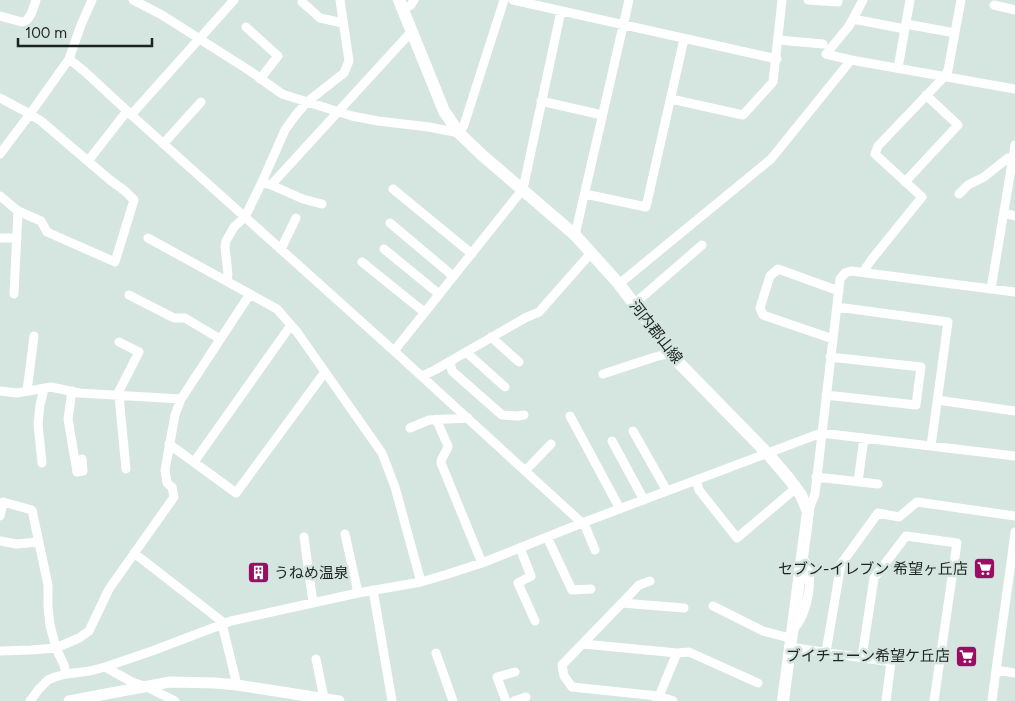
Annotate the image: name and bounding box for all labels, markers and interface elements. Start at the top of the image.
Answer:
scale bar [18,15,151,47]
text: 100 m [25,24,67,42]
street label: 河内郡山線 [626,297,686,367]
supermarket icon: セブン-イレブン 希望ヶ丘店 [972,557,996,581]
place label: セブン-イレブン 希望ヶ丘店 [778,560,968,578]
building icon: うねめ温泉 [246,561,270,585]
place label: うねめ温泉 [274,564,349,582]
supermarket icon: ブイチェーン希望ケ丘店 [954,644,978,668]
place label: ブイチェーン希望ケ丘店 [786,647,950,665]

